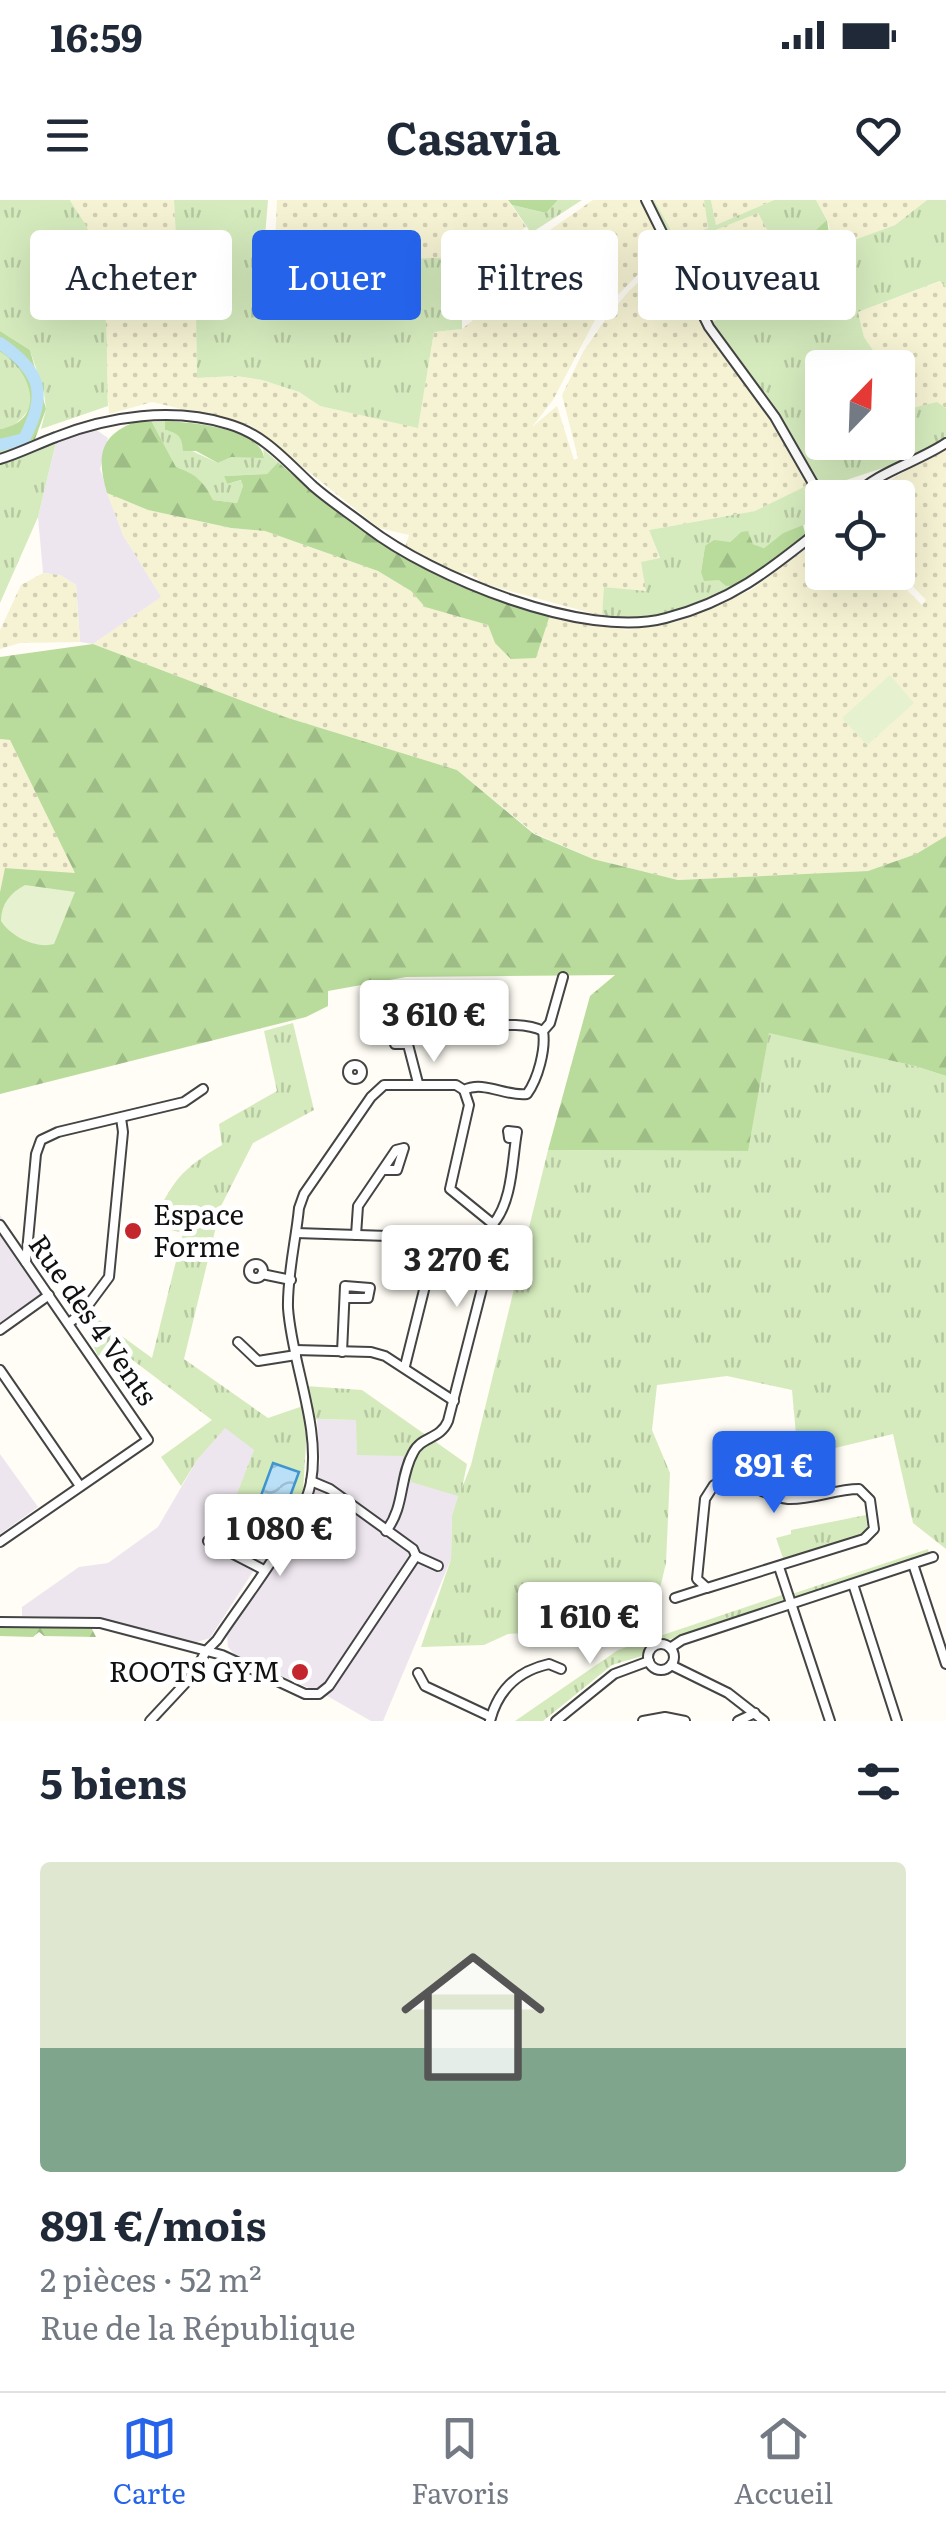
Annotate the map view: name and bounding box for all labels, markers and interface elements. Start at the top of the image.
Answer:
text: 16:59 [50,7,143,64]
text: Casavia [386,102,560,169]
icon: menu [40,108,95,163]
icon: heart [851,108,906,163]
chip: Acheter [30,230,232,320]
chip: Louer [252,230,421,320]
chip: Filtres [441,230,618,320]
chip: Nouveau [638,230,856,320]
north arrow [805,350,915,460]
map controls [805,350,915,590]
button: locate [805,480,915,590]
pin: 3 610 € [342,980,526,1065]
text: 3 610 € [382,988,486,1036]
place label: Espace Forme [153,1192,244,1266]
marker: Espace Forme [122,1220,144,1242]
street label: Rue des 4 Vents [20,1225,169,1413]
pin: 3 270 € [365,1225,549,1310]
text: 3 270 € [404,1233,510,1281]
pin: 891 € [704,1431,844,1516]
text: 891 € [734,1439,814,1487]
pin: 1 080 € [188,1494,372,1579]
text: 1 080 € [227,1502,333,1550]
pin: 1 610 € [498,1582,682,1667]
text: 1 610 € [540,1590,640,1638]
place label: ROOTS GYM [109,1649,280,1691]
marker: ROOTS GYM [289,1661,311,1683]
text: 5 biens [40,1750,187,1812]
icon: filters [851,1754,906,1809]
icon: home [383,1927,563,2107]
text: 891 €/mois [40,2192,266,2254]
text: 2 pièces · 52 m² [40,2254,262,2302]
text: Rue de la République [40,2302,356,2350]
tab: Carte [113,2411,186,2513]
tab: Favoris [411,2411,509,2513]
tab: Accueil [734,2411,833,2513]

